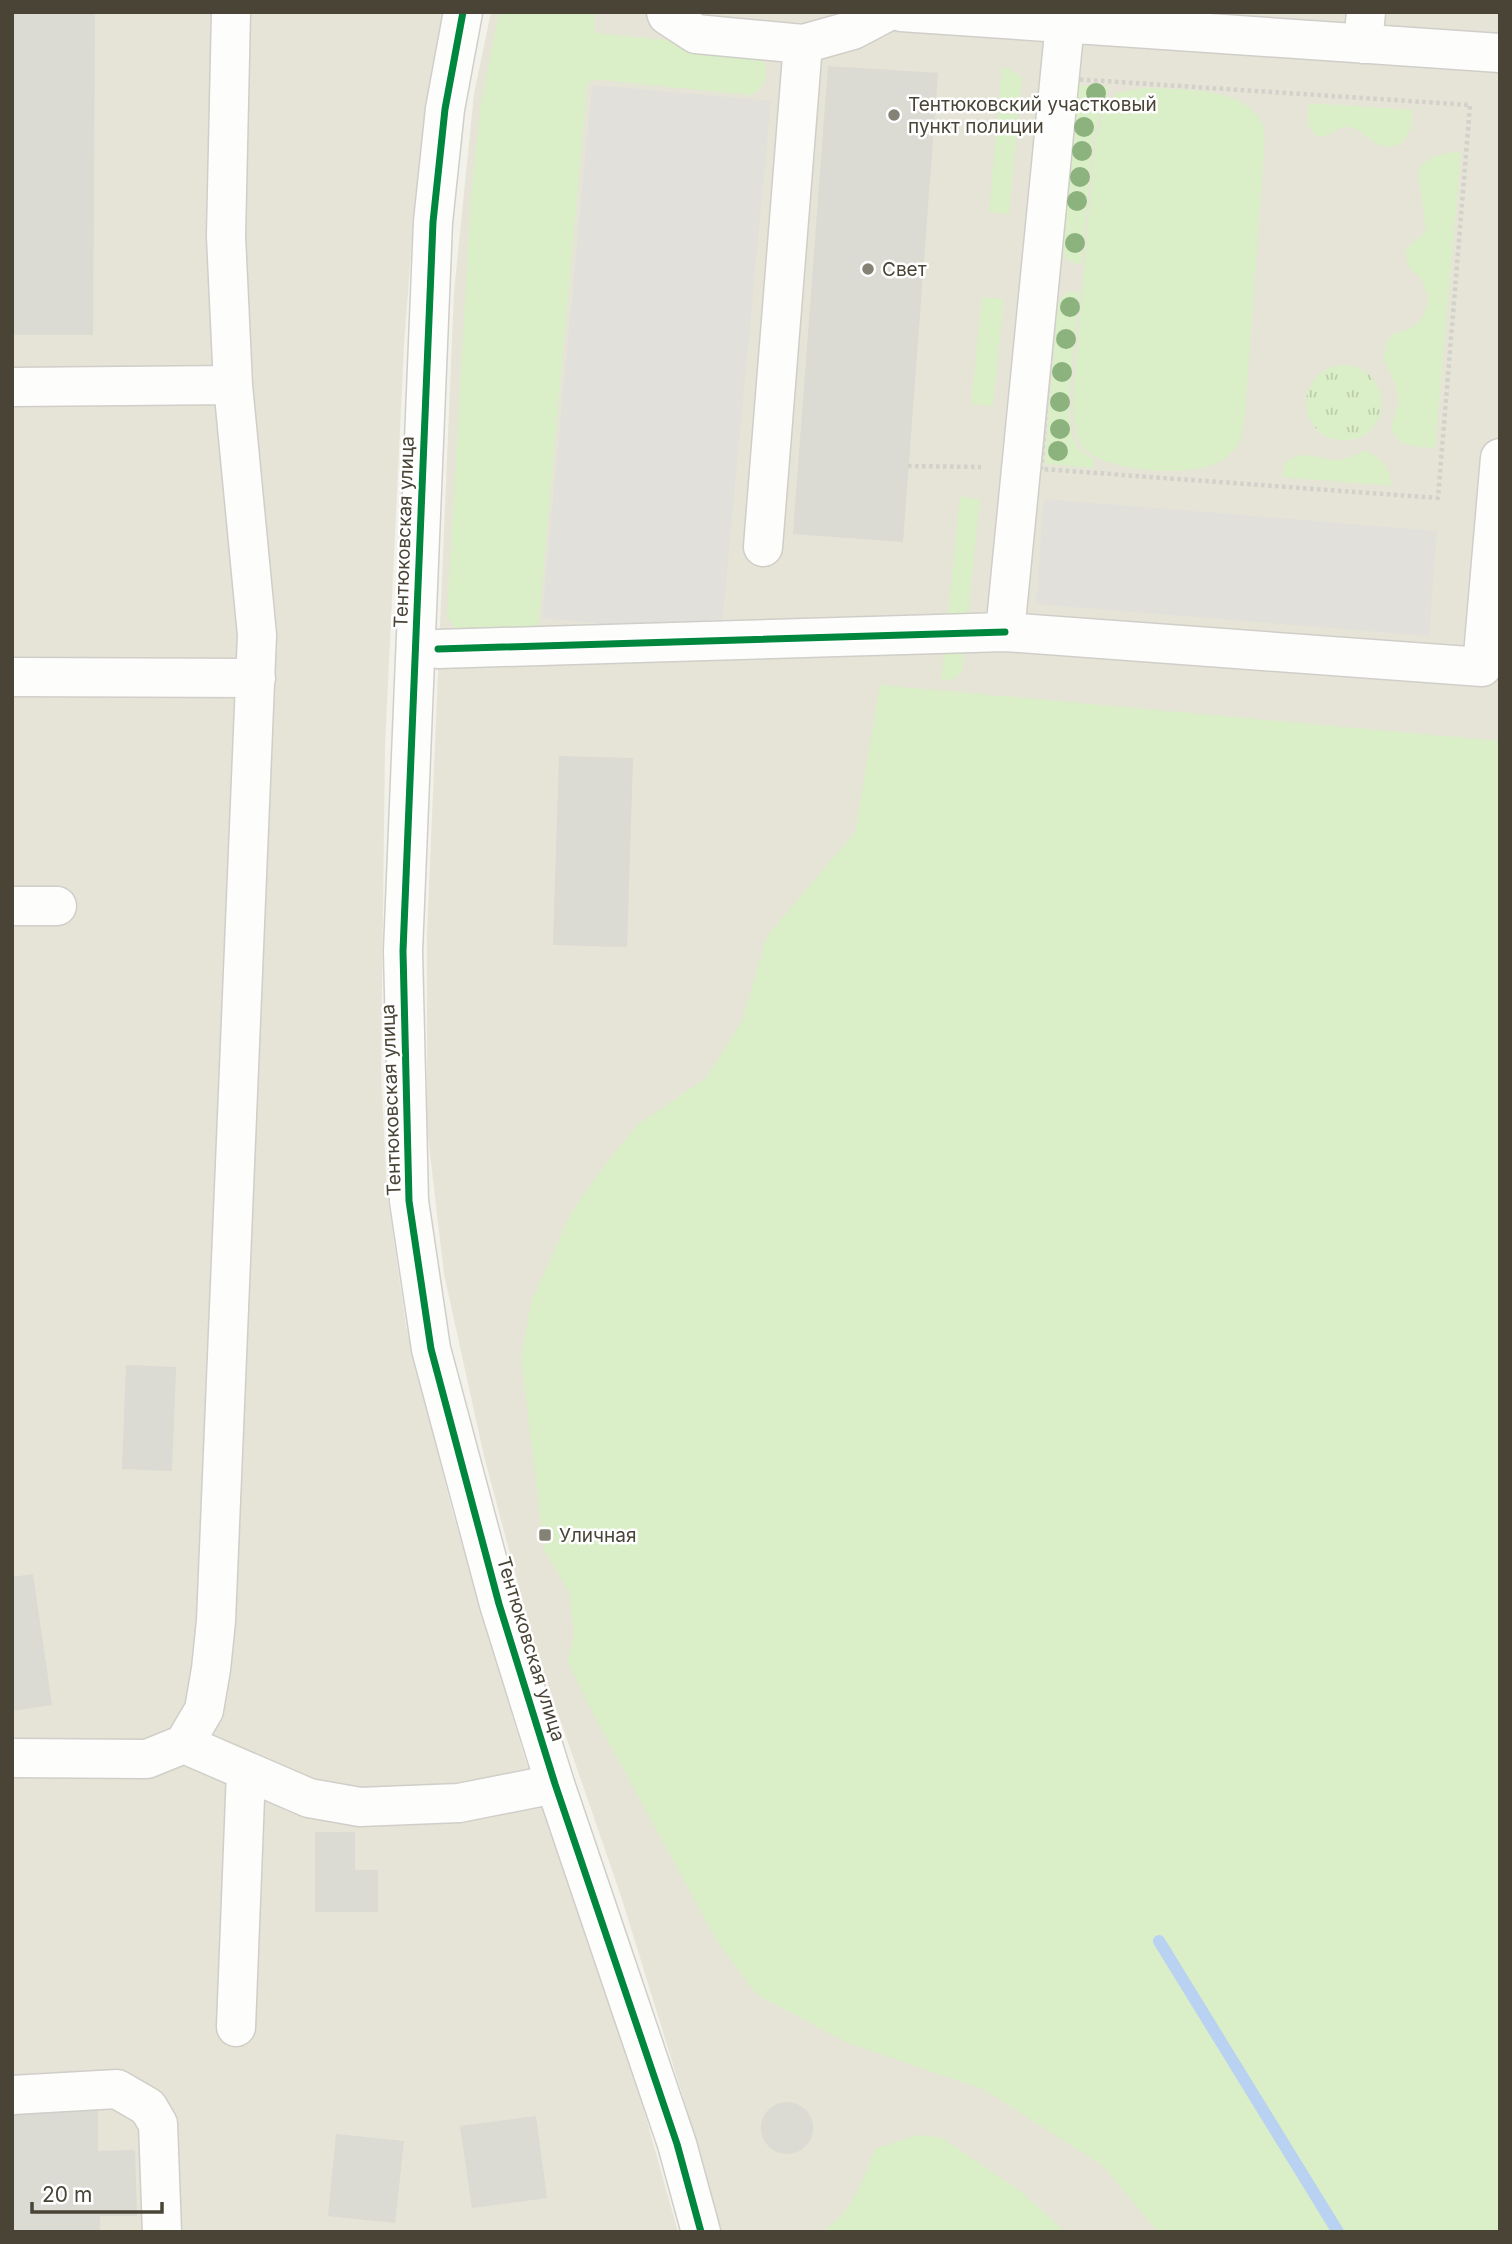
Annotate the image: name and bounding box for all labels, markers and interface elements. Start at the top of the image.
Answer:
place label: Тентюковский участковый пункт полиции [908,93,1157,138]
marker: Тентюковский участковый пункт полиции [886,107,902,123]
place label: Свет [882,258,927,281]
marker: Свет [860,261,876,277]
street label: Тентюковская улица [389,436,419,628]
street label: Тентюковская улица [376,1004,406,1196]
place label: Уличная [559,1524,637,1547]
marker: Уличная [537,1527,553,1543]
street label: Тентюковская улица [492,1554,570,1744]
scale bar [32,2170,161,2214]
text: 20 m [42,2182,92,2207]

